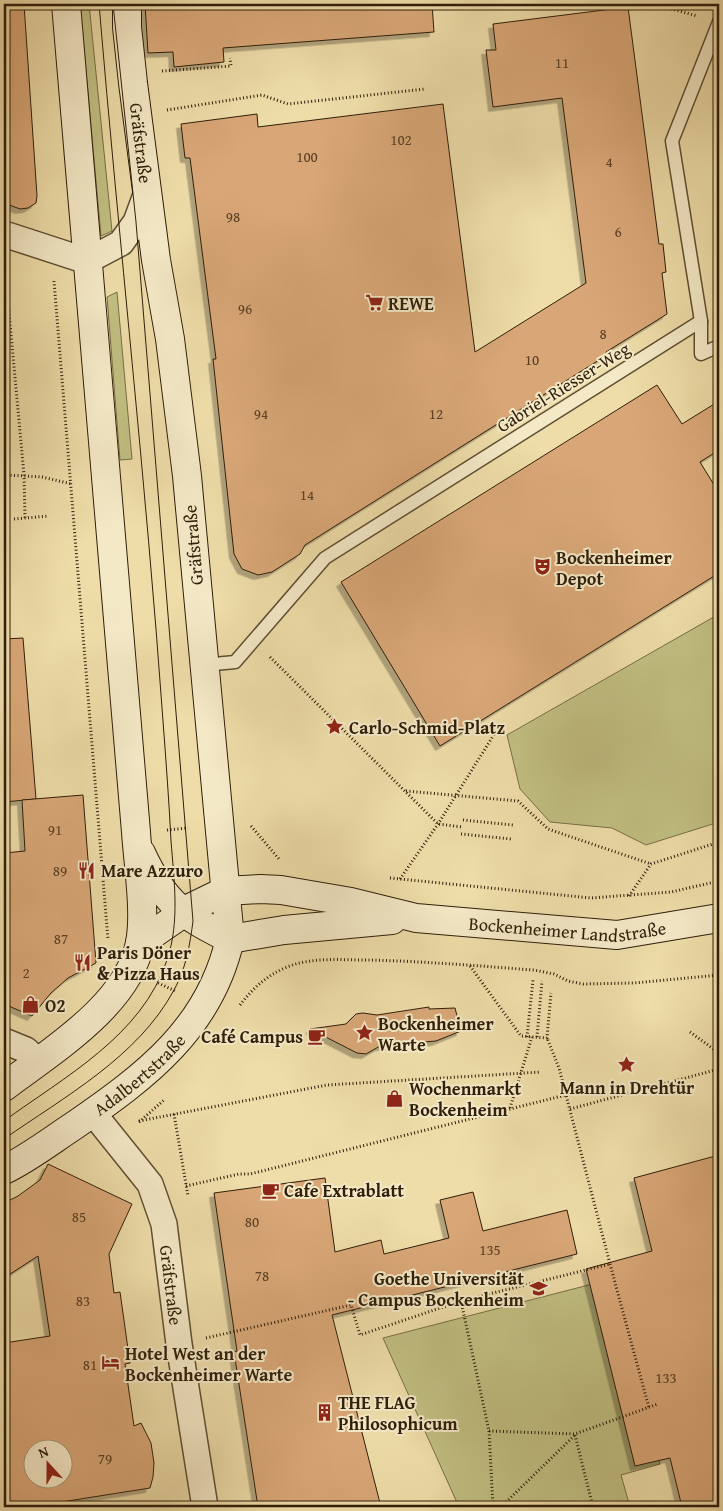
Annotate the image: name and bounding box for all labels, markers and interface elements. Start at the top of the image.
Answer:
house number: 11 [555,52,569,73]
street label: Gräfstraße [123,101,159,185]
house number: 102 [390,129,412,150]
house number: 100 [296,146,318,167]
house number: 4 [605,151,613,172]
house number: 98 [226,206,240,227]
house number: 6 [614,221,622,242]
place label: REWE [388,290,434,317]
supermarket icon: REWE [364,293,384,313]
house number: 96 [238,298,252,319]
house number: 8 [599,323,607,344]
street label: Gabriel-Riesser-Weg [491,335,635,439]
house number: 10 [525,349,539,370]
house number: 94 [254,403,268,424]
house number: 12 [429,403,443,424]
house number: 14 [300,484,314,505]
street label: Gräfstraße [176,504,210,586]
place label: Bockenheimer Depot [556,544,672,592]
theatre icon: Bockenheimer Depot [532,557,552,577]
place label: Carlo-Schmid-Platz [349,714,505,741]
place icon: Carlo-Schmid-Platz [325,717,345,737]
house number: 91 [48,819,62,840]
place label: Mare Azzuro [101,857,203,884]
house number: 89 [53,860,67,881]
restaurant icon: Mare Azzuro [77,860,97,880]
street label: Bockenheimer Landstraße [468,909,668,949]
house number: 87 [54,928,68,949]
place label: Paris Döner & Pizza Haus [97,939,200,987]
restaurant icon: Paris Döner & Pizza Haus [73,952,93,972]
house number: 2 [22,962,30,983]
place label: O2 [45,992,66,1019]
shop icon: O2 [21,995,41,1015]
place label: Bockenheimer Warte [378,1010,494,1058]
place label: Café Campus [201,1023,303,1050]
place icon: Bockenheimer Warte [354,1023,374,1043]
cafe icon: Café Campus [307,1026,327,1046]
street label: Adalbertstraße [88,1027,191,1122]
place icon: Mann in Drehtür [617,1054,637,1074]
place label: Mann in Drehtür [560,1074,695,1101]
place label: Wochenmarkt Bockenheim [409,1075,521,1123]
shop icon: Wochenmarkt Bockenheim [385,1088,405,1108]
place label: Cafe Extrablatt [284,1177,404,1204]
cafe icon: Cafe Extrablatt [260,1180,280,1200]
house number: 85 [72,1206,86,1227]
house number: 80 [245,1211,259,1232]
house number: 135 [479,1239,501,1260]
street label: Gräfstraße [153,1243,190,1327]
house number: 78 [255,1265,269,1286]
place label: Goethe Universität - Campus Bockenheim [348,1265,525,1313]
school or university icon: Goethe Universität - Campus Bockenheim [528,1278,548,1298]
house number: 83 [76,1290,90,1311]
place label: Hotel West an der Bockenheimer Warte [125,1340,293,1388]
hotel icon: Hotel West an der Bockenheimer Warte [101,1353,121,1373]
house number: 81 [83,1354,97,1375]
house number: 133 [655,1367,677,1388]
place label: THE FLAG Philosophicum [338,1389,458,1437]
building icon: THE FLAG Philosophicum [314,1402,334,1422]
north arrow [22,1438,72,1488]
text: N [35,1441,52,1463]
house number: 79 [98,1448,112,1469]

